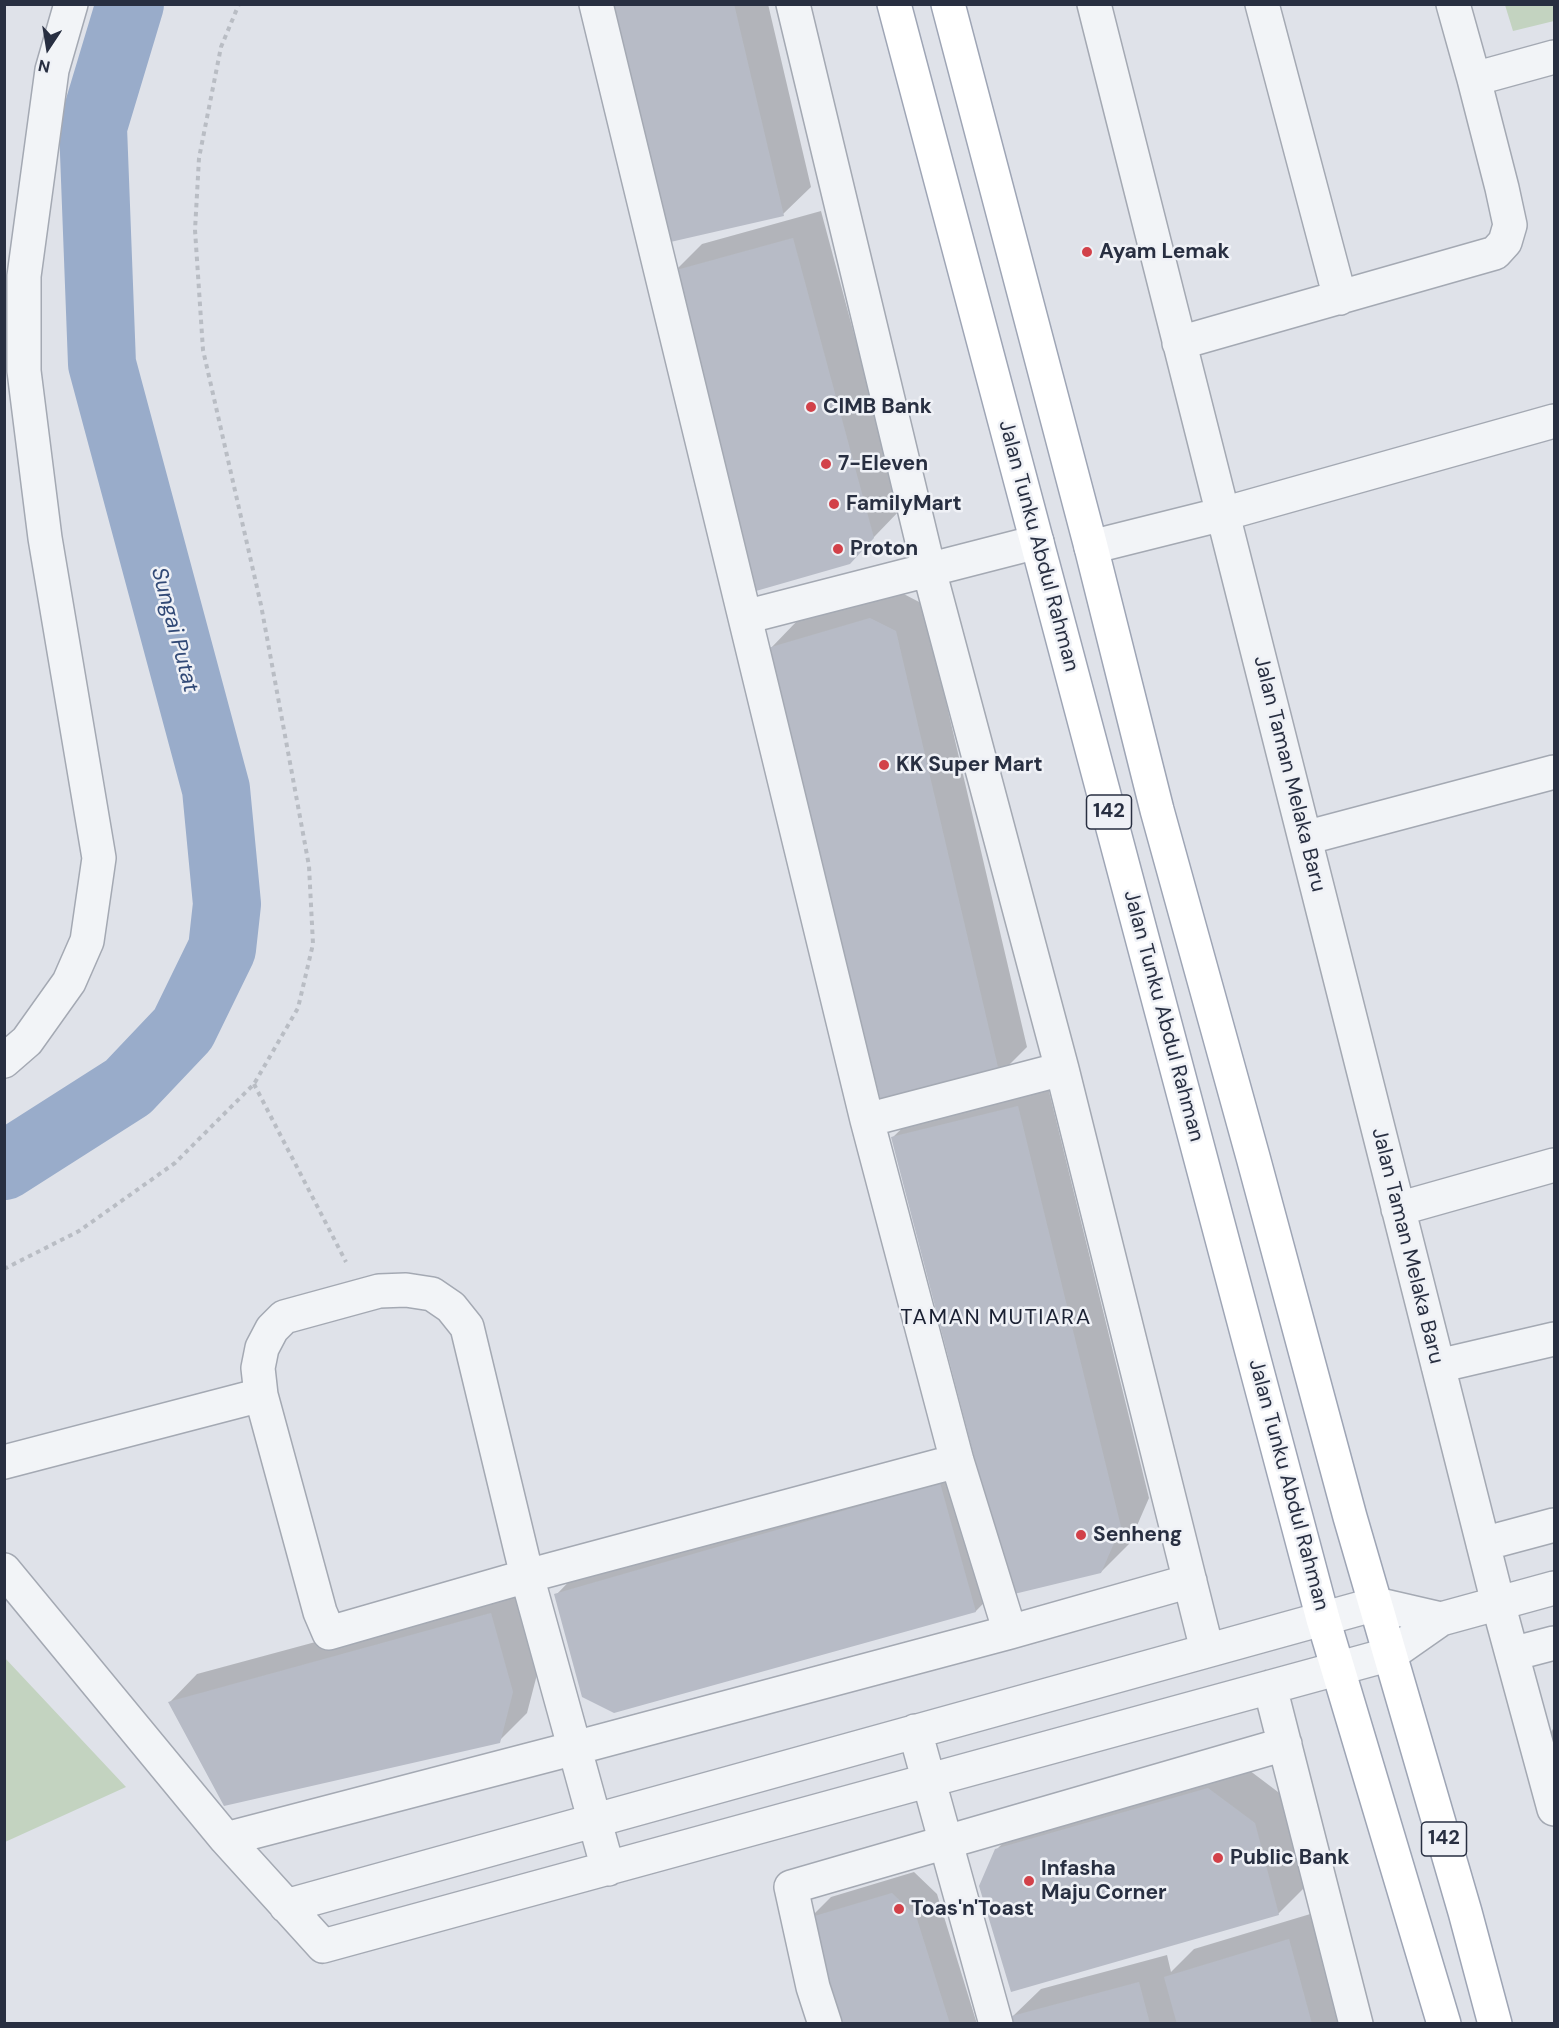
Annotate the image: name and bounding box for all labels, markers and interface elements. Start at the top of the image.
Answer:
north arrow [18,18,78,78]
text: N [36,55,52,78]
place label: Ayam Lemak [1099,239,1230,265]
marker: Ayam Lemak [1080,245,1094,259]
place label: CIMB Bank [823,394,932,420]
marker: CIMB Bank [804,400,818,414]
street label: Jalan Tunku Abdul Rahman [992,418,1084,674]
place label: 7-Eleven [838,451,928,477]
marker: 7-Eleven [819,457,833,471]
place label: FamilyMart [846,491,961,517]
marker: FamilyMart [827,497,841,511]
place label: Proton [850,536,918,562]
marker: Proton [831,542,845,556]
water label: Sungai Putat [145,565,203,695]
street label: Jalan Taman Melaka Baru [1247,653,1331,895]
place label: KK Super Mart [896,752,1042,778]
marker: KK Super Mart [877,758,891,772]
road number: 142 [1086,795,1132,829]
street label: Jalan Tunku Abdul Rahman [1117,888,1209,1144]
street label: Jalan Taman Melaka Baru [1365,1125,1449,1367]
district label: TAMAN MUTIARA [900,1305,1092,1331]
street label: Jalan Tunku Abdul Rahman [1242,1357,1334,1613]
place label: Senheng [1093,1522,1182,1548]
marker: Senheng [1074,1528,1088,1542]
road number: 142 [1422,1822,1466,1856]
place label: Public Bank [1230,1845,1349,1871]
marker: Public Bank [1211,1851,1225,1865]
place label: Infasha Maju Corner [1041,1856,1167,1906]
marker: Infasha Maju Corner [1022,1874,1036,1888]
place label: Toas'n'Toast [911,1896,1034,1922]
marker: Toas'n'Toast [892,1902,906,1916]

